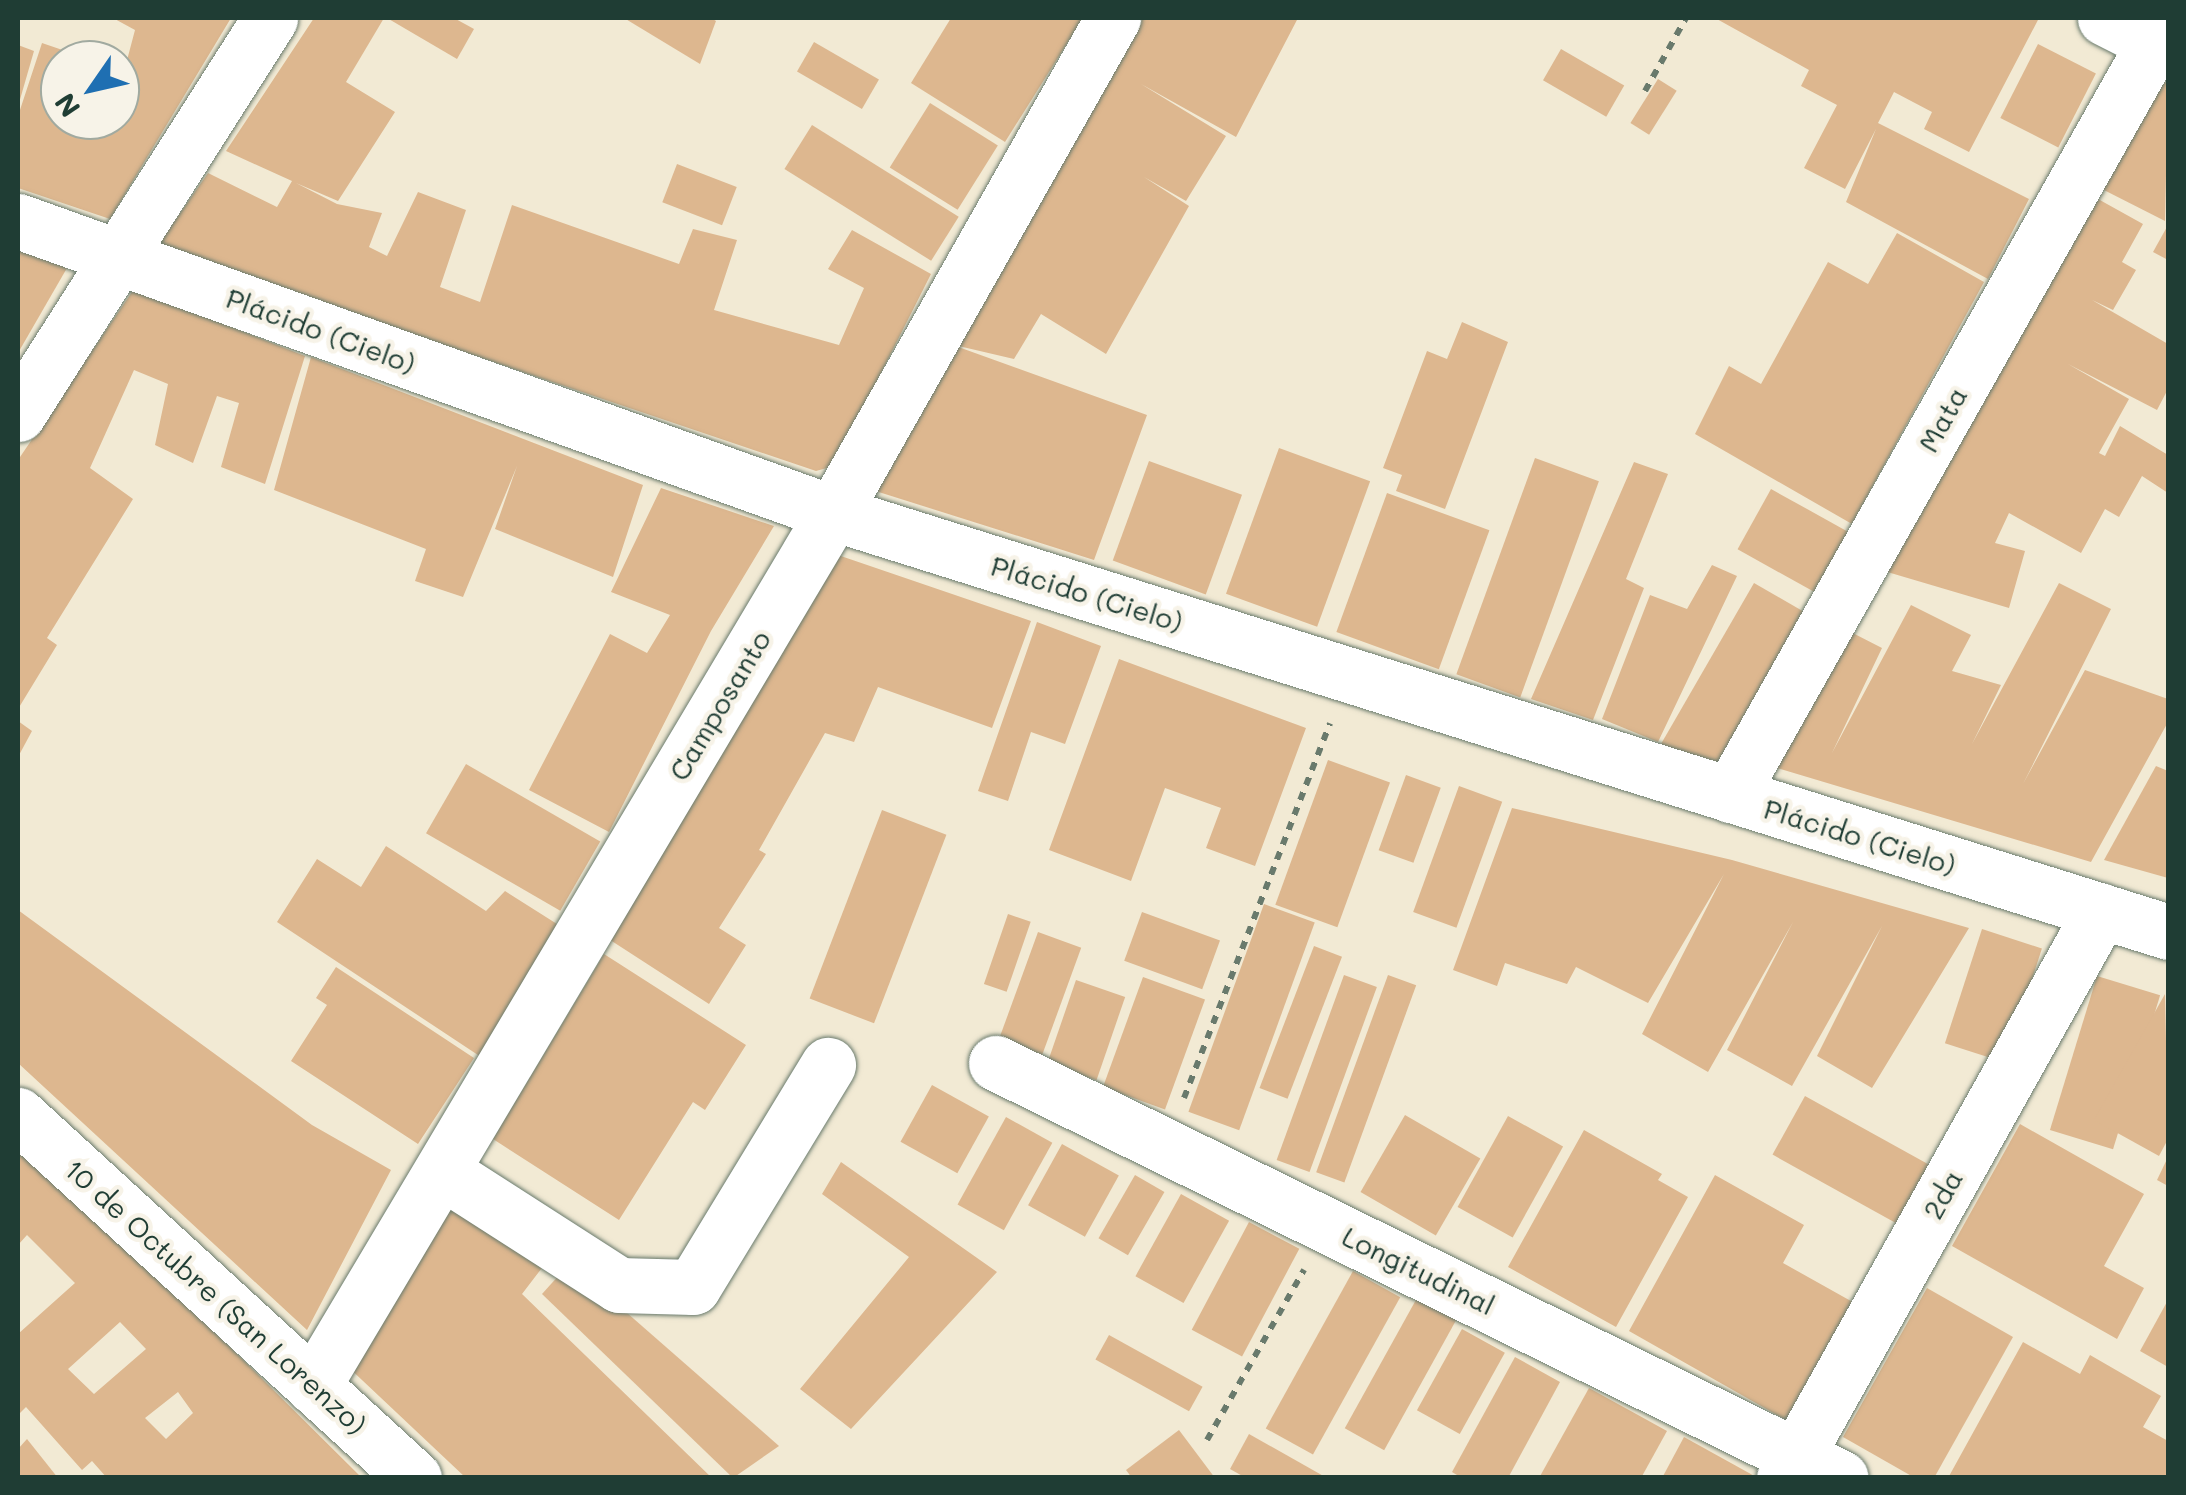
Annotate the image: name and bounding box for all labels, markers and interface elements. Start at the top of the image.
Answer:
north arrow [40,40,140,140]
text: N [46,87,88,125]
street label: Plácido (Cielo) [222,280,420,380]
street label: Mata [1910,380,1974,458]
street label: Plácido (Cielo) [987,548,1187,638]
street label: Camposanto [661,624,777,786]
street label: Plácido (Cielo) [1760,791,1960,881]
street label: 10 de Octubre (San Lorenzo) [58,1152,374,1440]
street label: 2da [1915,1164,1969,1224]
street label: Longitudinal [1337,1219,1501,1321]

